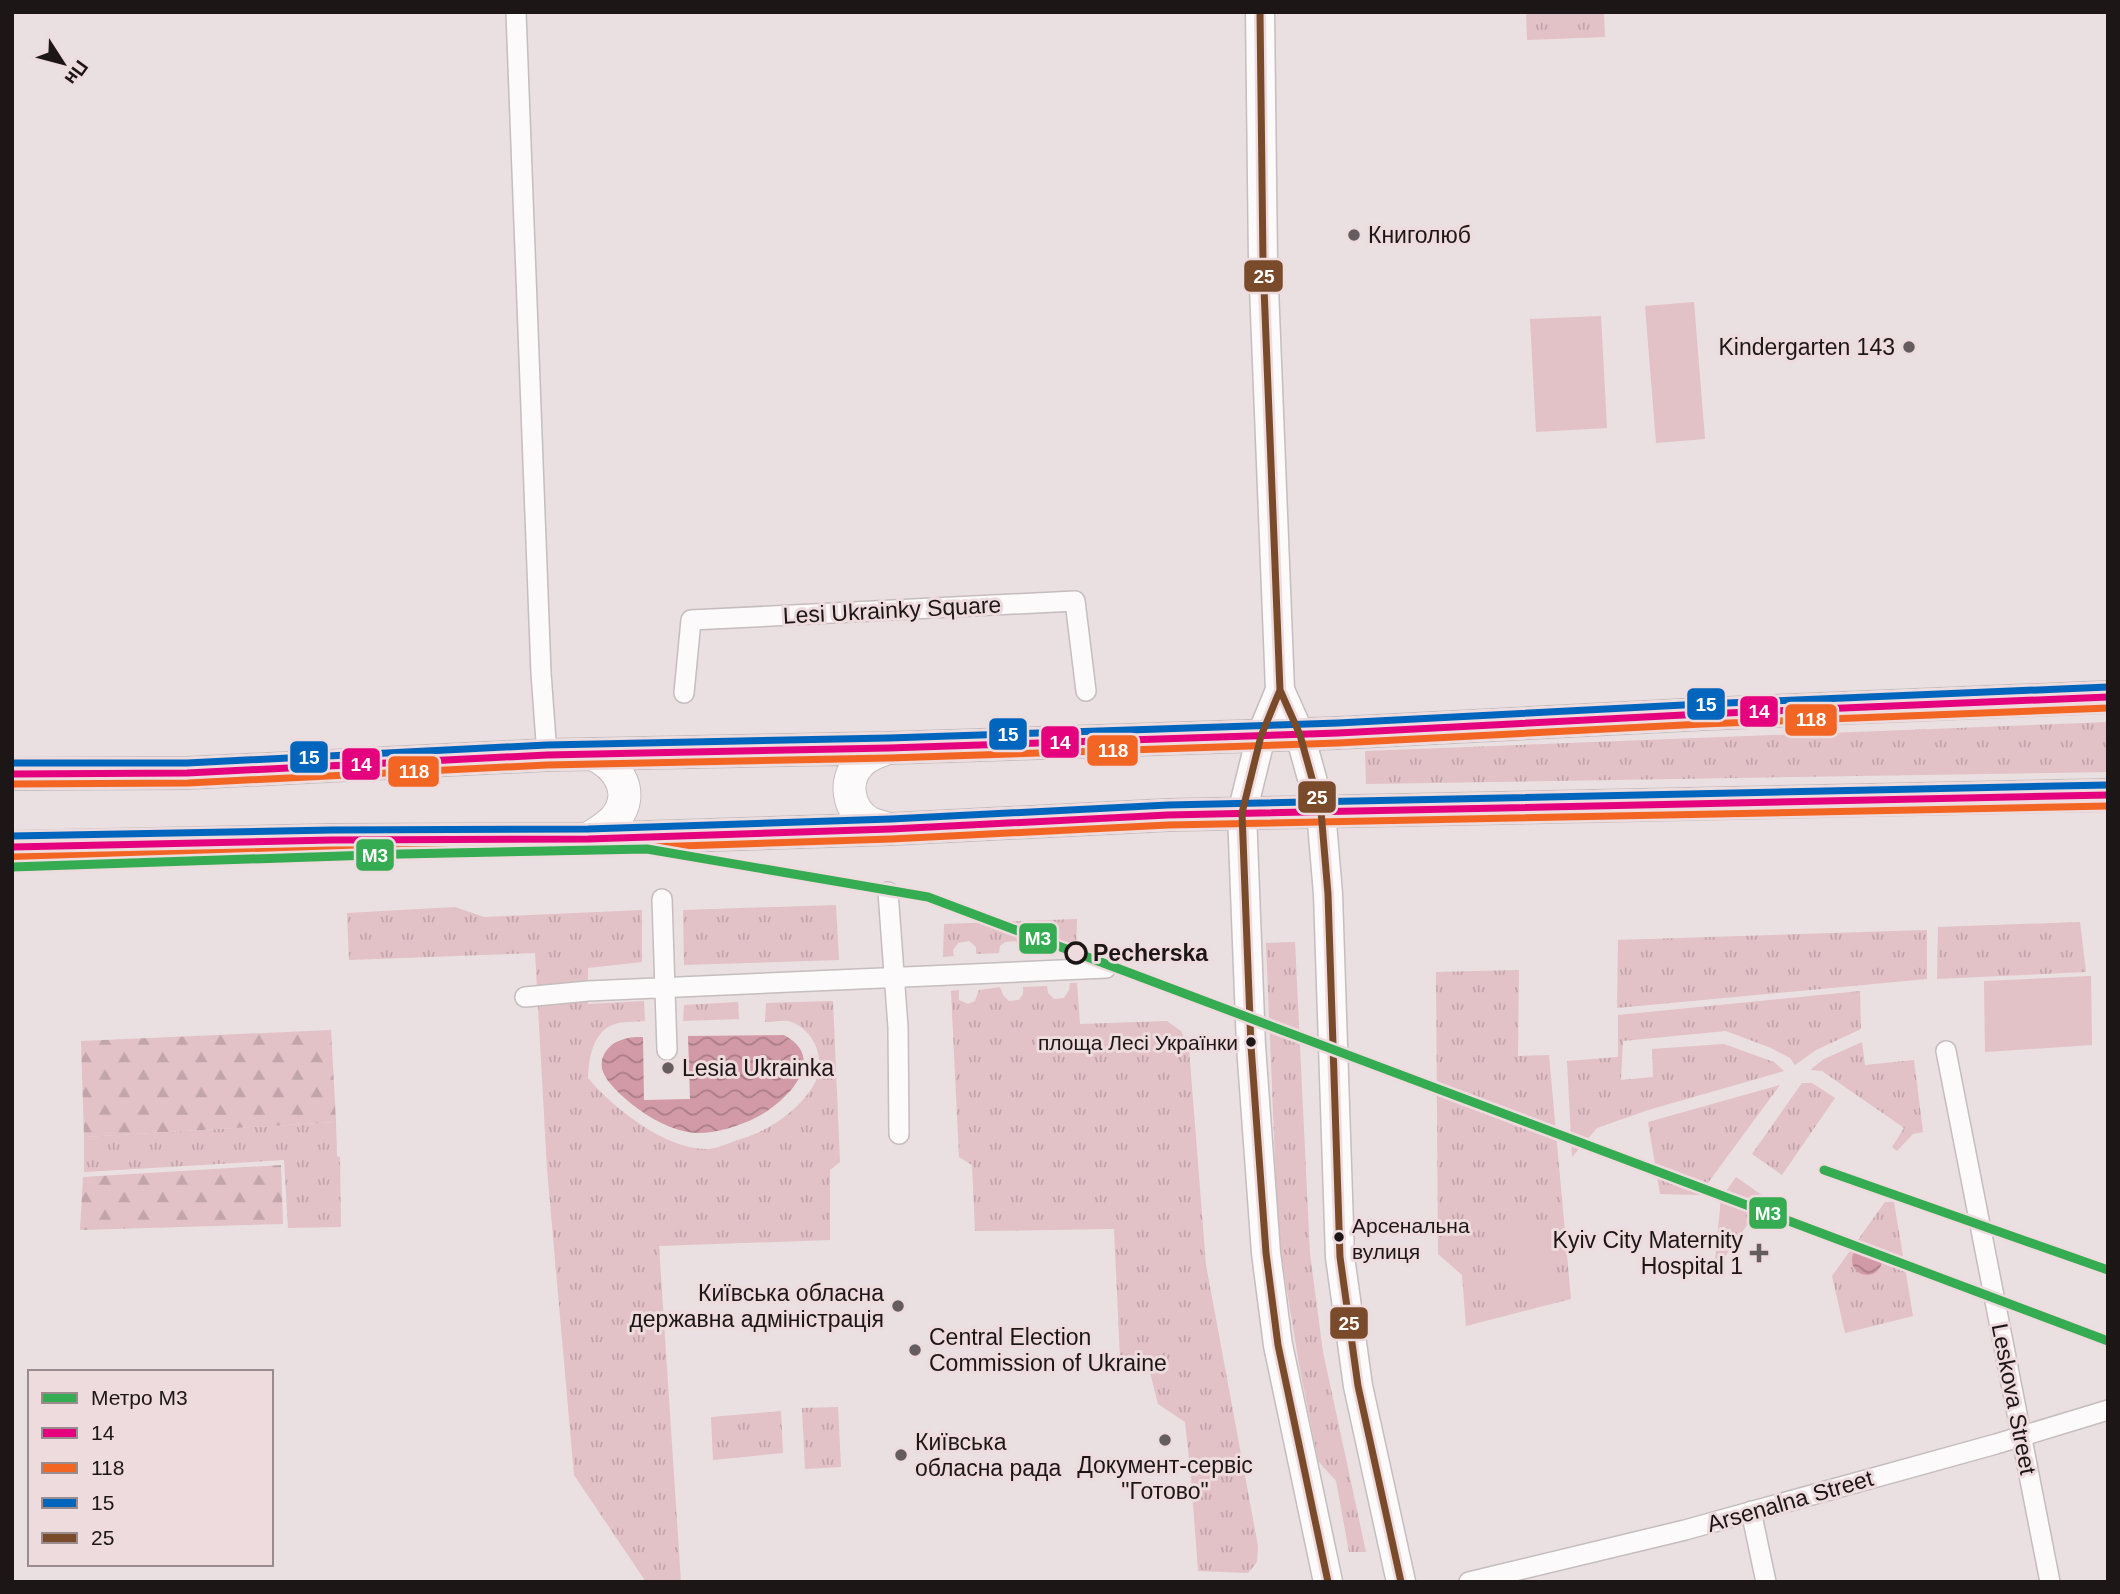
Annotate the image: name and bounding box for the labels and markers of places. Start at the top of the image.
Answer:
place label: Книголюб [1368,222,1471,248]
marker: Книголюб [1346,227,1362,243]
place label: Kindergarten 143 [1719,334,1895,360]
marker: Kindergarten 143 [1901,339,1917,355]
place label: Pecherska [1093,940,1208,966]
marker: Pecherska [1065,942,1087,964]
place label: площа Лесі Українки [1038,1031,1238,1054]
marker: площа Лесі Українки [1244,1035,1258,1049]
place label: Lesia Ukrainka [682,1055,834,1081]
marker: Lesia Ukrainka [660,1060,676,1076]
place label: Арсенальна вулиця [1352,1214,1470,1263]
place label: Kyiv City Maternity Hospital 1 [1553,1227,1743,1279]
marker: Арсенальна вулиця [1332,1230,1346,1244]
marker: Kyiv City Maternity Hospital 1 [1749,1243,1769,1263]
place label: Київська обласна державна адміністрація [629,1280,884,1332]
marker: Київська обласна державна адміністрація [890,1298,906,1314]
place label: Central Election Commission of Ukraine [929,1324,1167,1376]
marker: Central Election Commission of Ukraine [907,1342,923,1358]
place label: Київська обласна рада [915,1429,1062,1481]
marker: Документ-сервіс "Готово" [1157,1432,1173,1448]
marker: Київська обласна рада [893,1447,909,1463]
place label: Документ-сервіс "Готово" [1077,1452,1253,1504]

